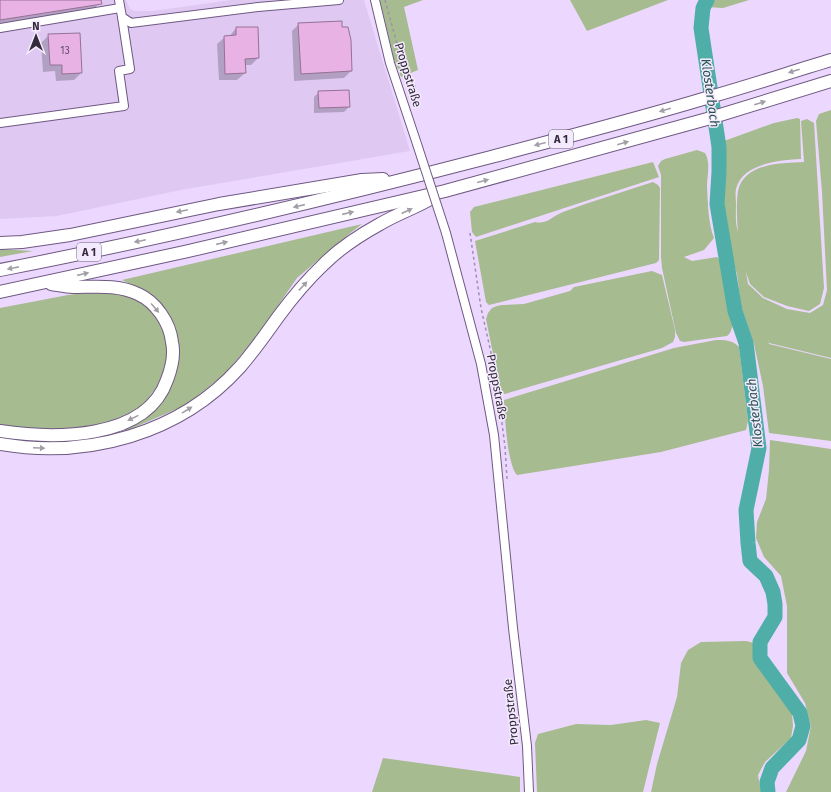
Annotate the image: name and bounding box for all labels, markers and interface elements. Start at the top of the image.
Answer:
north arrow [16,16,56,56]
text: N [32,20,40,33]
street label: Proppstraße [392,41,424,109]
house number: 13 [60,45,70,57]
water label: Klosterbach [698,58,723,128]
one-way arrow [787,68,799,74]
one-way arrow [755,100,767,106]
one-way arrow [659,107,671,113]
road number: A 1 [549,130,573,148]
one-way arrow [617,139,629,145]
one-way arrow [534,141,546,147]
one-way arrow [476,177,489,183]
one-way arrow [293,203,305,209]
one-way arrow [402,208,413,214]
one-way arrow [175,209,188,215]
one-way arrow [342,210,354,216]
one-way arrow [134,239,146,245]
one-way arrow [215,240,228,246]
road number: A 1 [77,243,101,261]
one-way arrow [7,265,19,271]
one-way arrow [76,271,89,277]
one-way arrow [298,281,307,291]
one-way arrow [151,303,160,313]
street label: Proppstraße [484,353,510,421]
water label: Klosterbach [743,378,766,448]
one-way arrow [182,406,192,414]
one-way arrow [128,414,139,421]
one-way arrow [33,445,46,451]
street label: Proppstraße [501,678,521,746]

